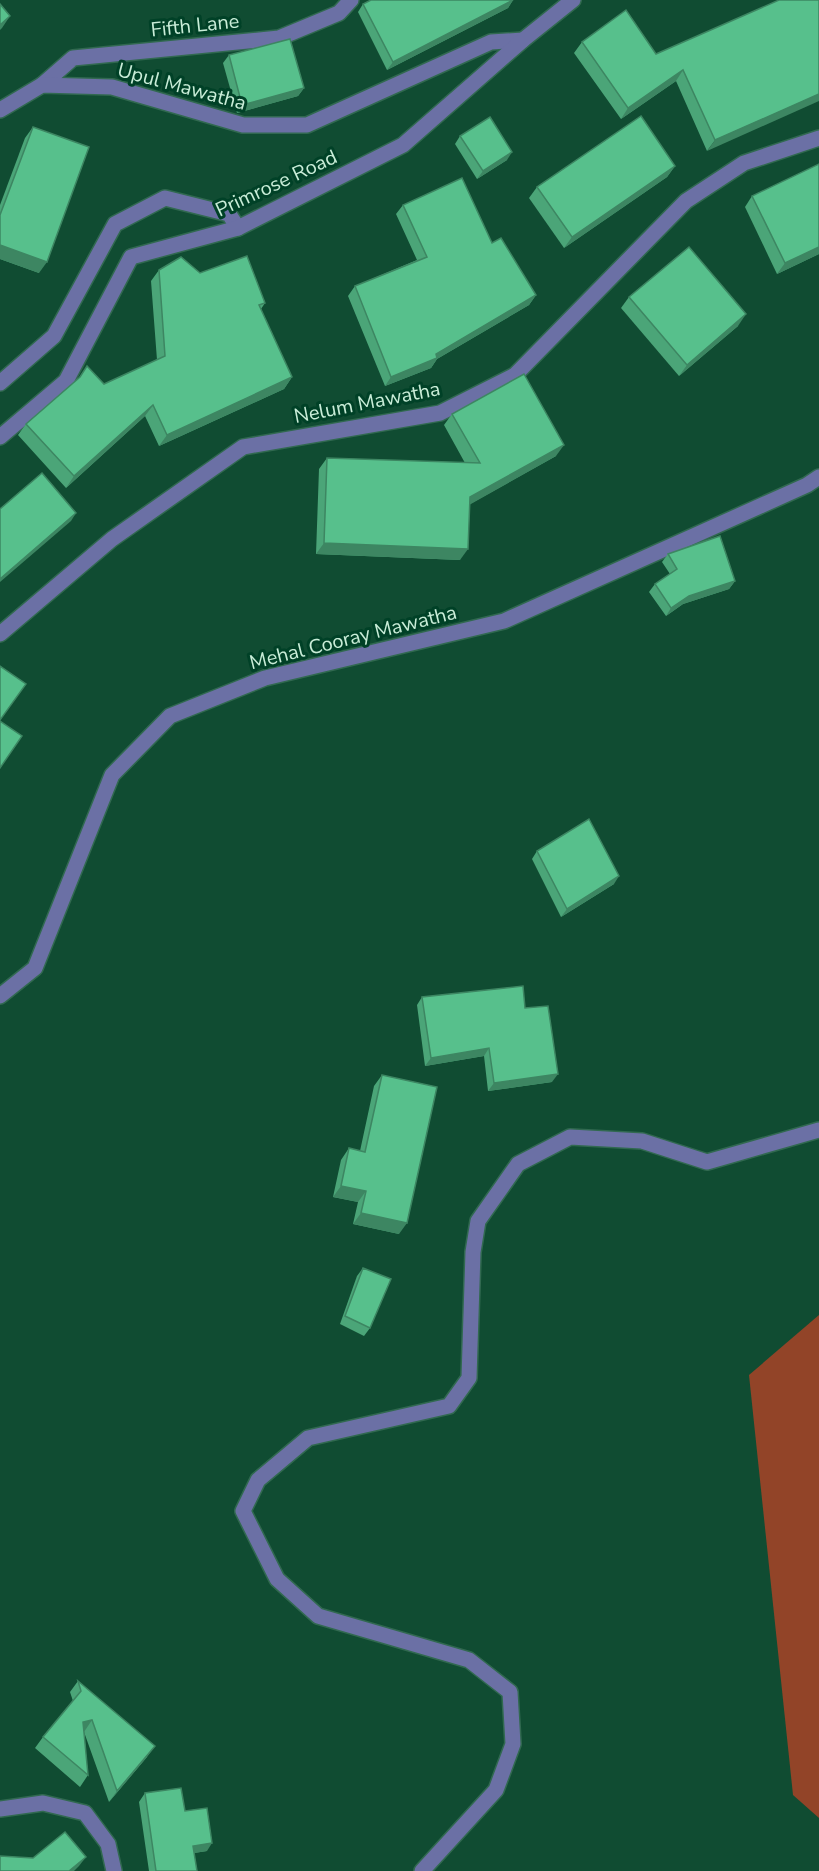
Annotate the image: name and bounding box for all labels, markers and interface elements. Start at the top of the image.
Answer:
street label: Fifth Lane [150,7,241,44]
street label: Upul Mawatha [114,56,249,117]
street label: Primrose Road [211,143,341,223]
street label: Nelum Mawatha [292,375,443,430]
street label: Mehal Cooray Mawatha [247,599,459,676]

